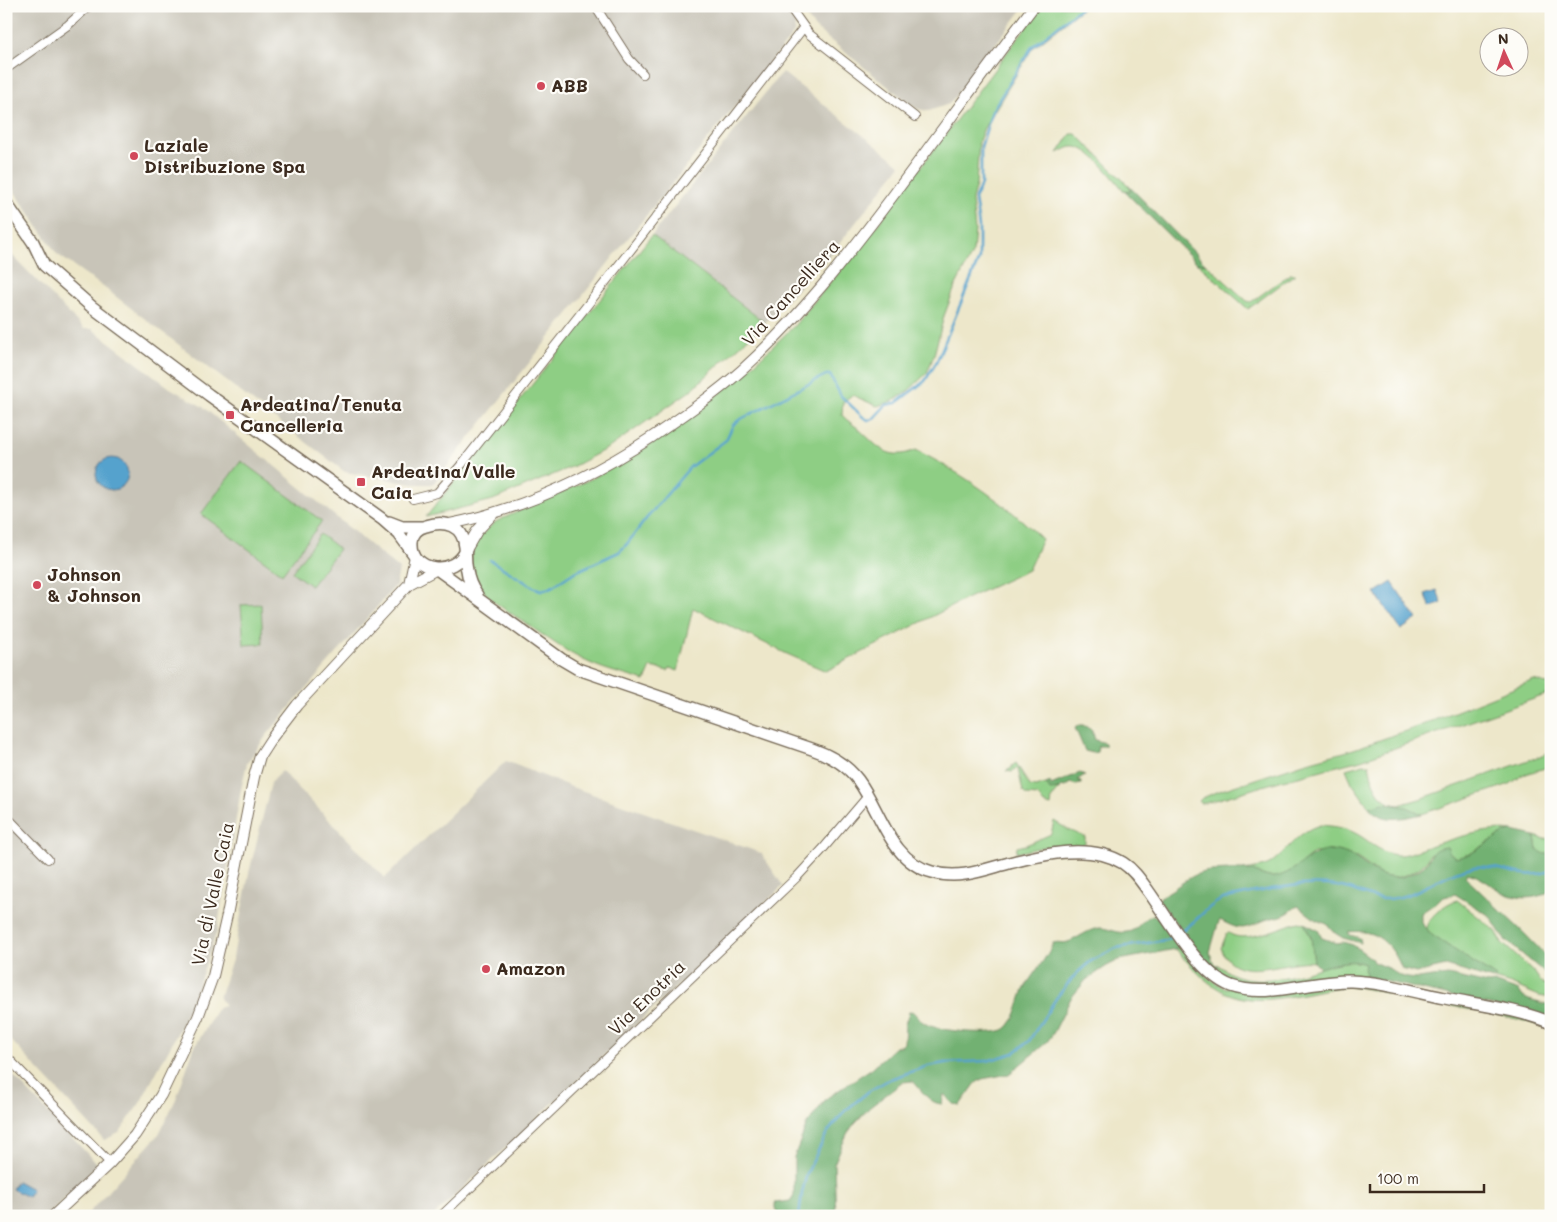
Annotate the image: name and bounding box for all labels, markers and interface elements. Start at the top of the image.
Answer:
north arrow [1480,28,1530,78]
text: N [1497,29,1509,48]
place label: ABB [551,73,588,97]
marker: ABB [535,80,547,92]
place label: Laziale Distribuzione Spa [144,133,306,178]
marker: Laziale Distribuzione Spa [128,150,140,162]
street label: Via Cancelliera [736,234,845,351]
place label: Ardeatina/Tenuta Cancelleria [240,392,402,437]
marker: Ardeatina/Tenuta Cancelleria [224,409,236,421]
place label: Ardeatina/Valle Caia [371,459,516,504]
marker: Ardeatina/Valle Caia [355,476,367,488]
place label: Johnson & Johnson [47,562,141,607]
marker: Johnson & Johnson [31,579,43,591]
street label: Via di Valle Caia [185,820,239,968]
street label: Via Enotria [602,954,690,1040]
place label: Amazon [496,956,565,980]
marker: Amazon [480,963,492,975]
scale bar [1370,1162,1483,1194]
text: 100 m [1377,1168,1419,1188]

